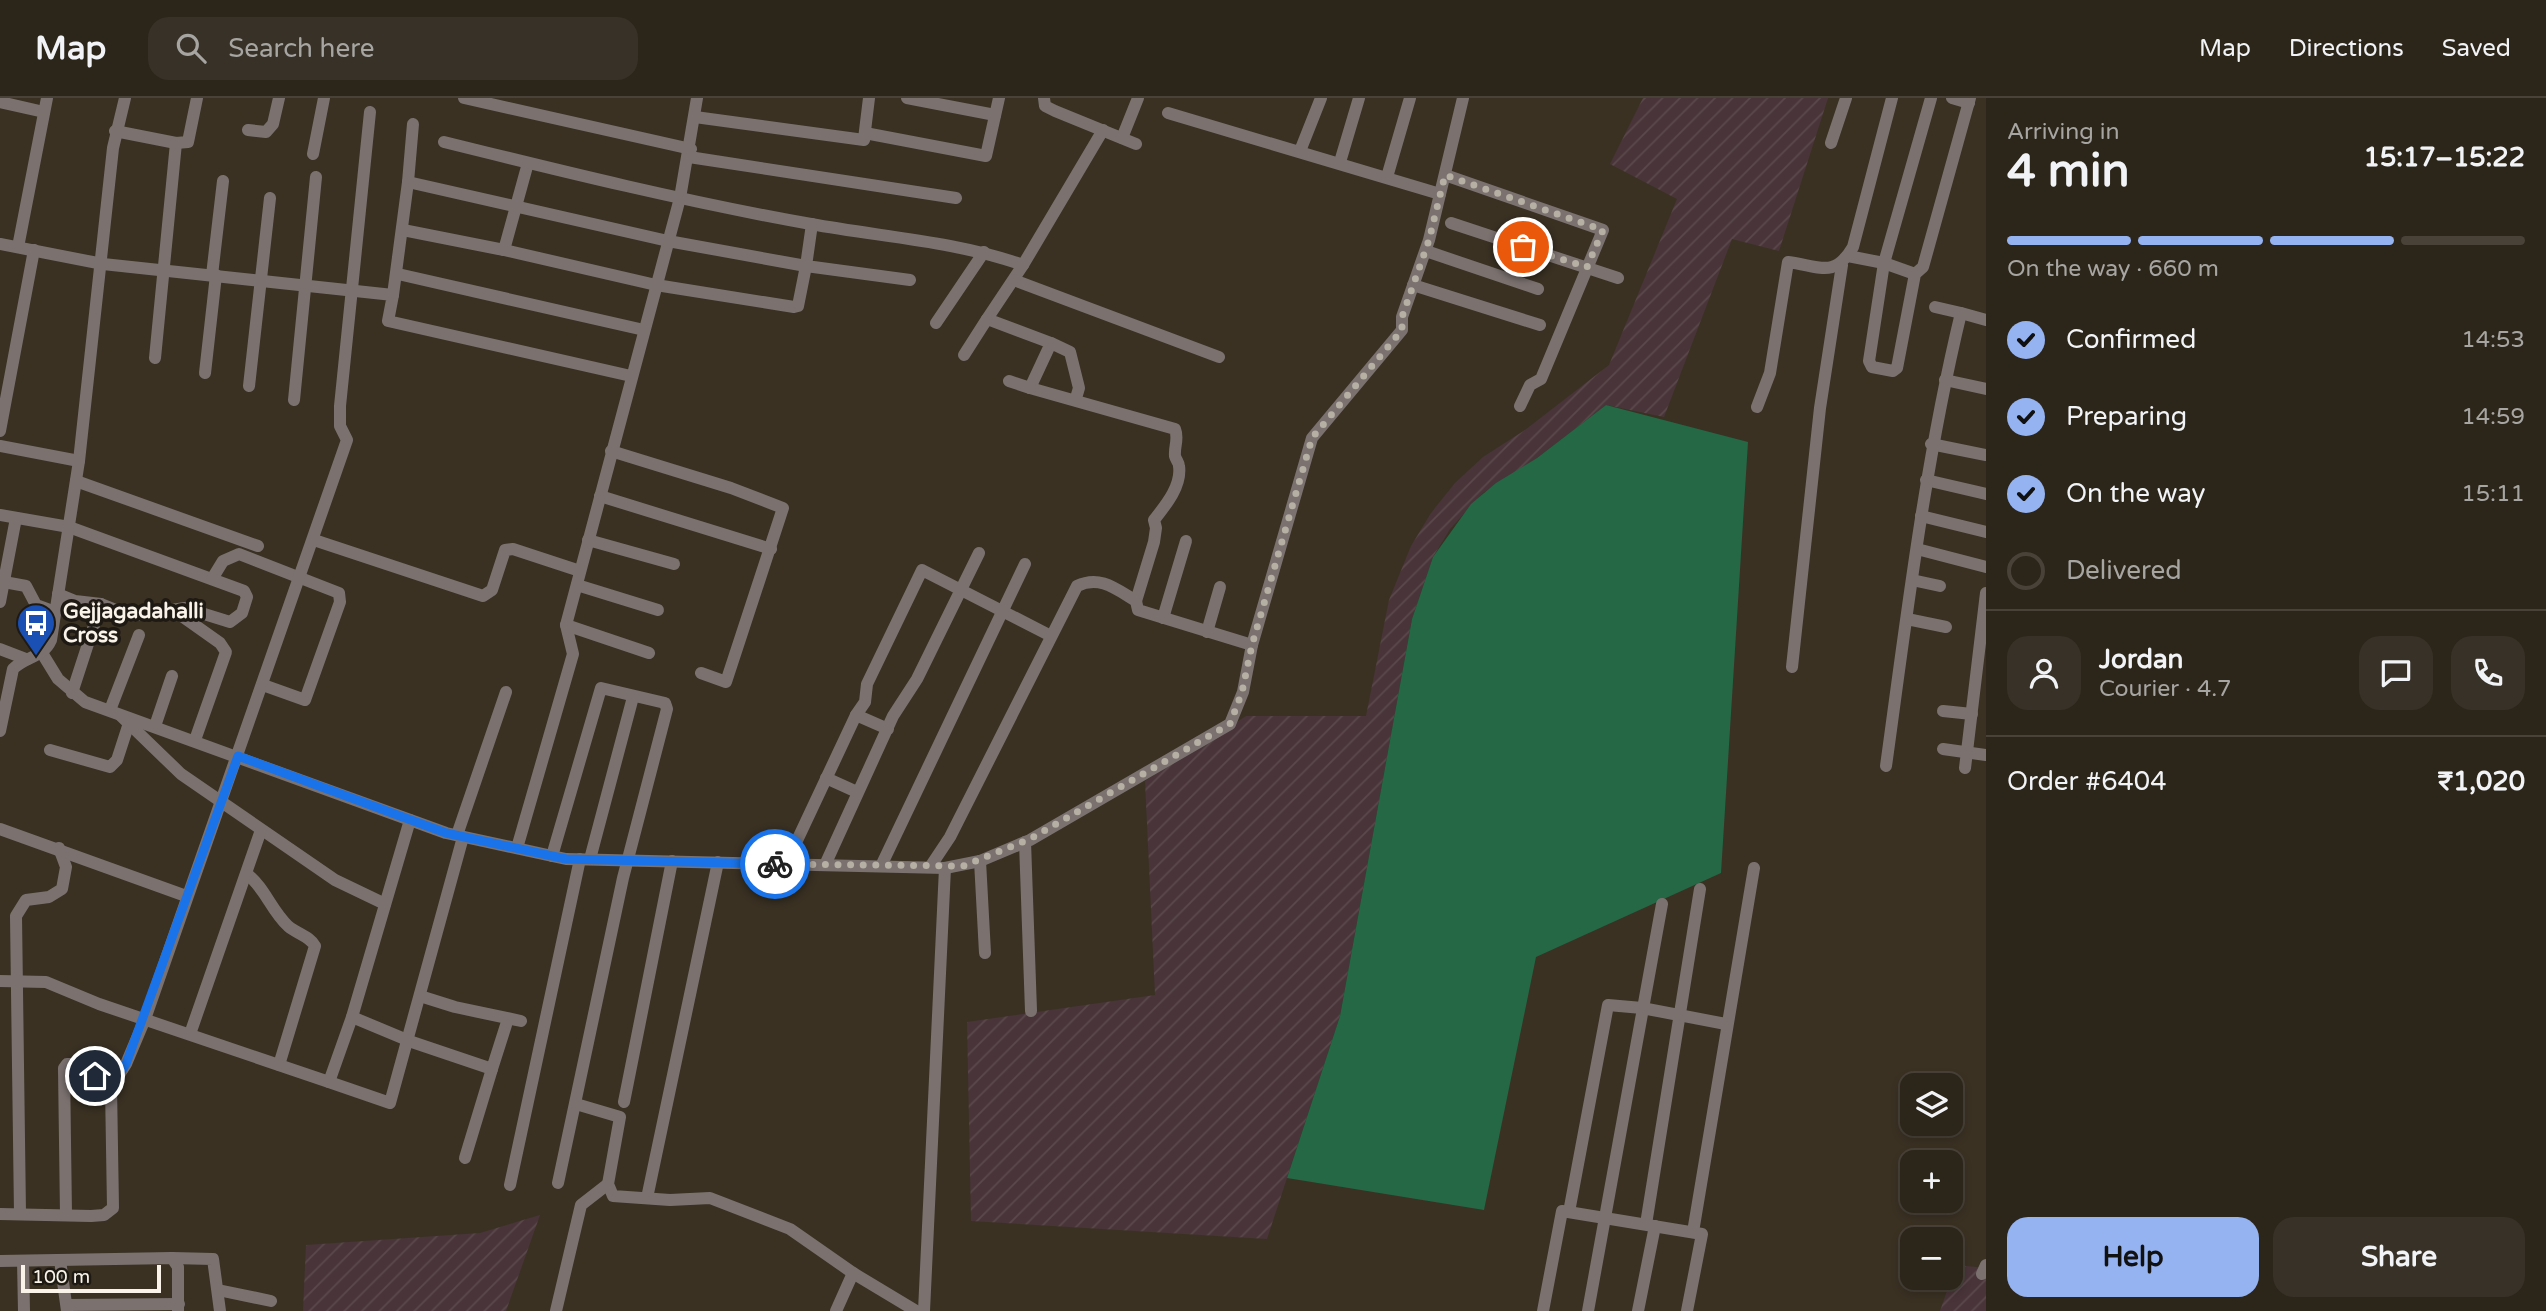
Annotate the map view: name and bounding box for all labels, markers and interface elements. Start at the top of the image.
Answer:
search box [148,17,638,80]
text: Map [35,29,106,68]
icon: search [172,29,210,67]
text: Search here [228,33,374,64]
text: Map [2199,34,2251,63]
text: Directions [2289,34,2404,63]
text: Saved [2442,34,2511,63]
text: Arriving in [2007,118,2120,146]
text: 15:17–15:22 [2364,142,2525,173]
text: 4 min [2007,144,2130,199]
pin [1493,217,1553,277]
icon: bag [1504,228,1542,266]
text: On the way · 660 m [2007,255,2219,283]
icon: check [2007,321,2045,359]
text: Confirmed [2066,324,2196,355]
text: 14:53 [2461,326,2525,354]
icon: check [2007,398,2045,436]
text: Preparing [2066,401,2187,432]
text: 14:59 [2461,403,2525,431]
icon: check [2007,475,2045,513]
text: On the way [2066,478,2206,509]
text: 15:11 [2461,480,2525,508]
text: Delivered [2066,555,2182,586]
place label: Gejjagadahalli Cross [63,599,204,648]
bus stop icon: Gejjagadahalli Cross [15,602,57,657]
button: person [2007,636,2081,710]
button: chat [2359,636,2433,710]
button: phone [2451,636,2525,710]
text: Jordan [2099,644,2183,675]
text: Courier · 4.7 [2099,675,2232,703]
text: Order #6404 [2007,766,2167,797]
text: ₹1,020 [2438,766,2525,797]
courier [740,829,810,899]
icon: bike [756,845,794,883]
pin [65,1046,125,1106]
icon: home [76,1057,114,1095]
map controls [1900,1073,1963,1290]
button: layers [1900,1073,1963,1136]
button: + [1900,1150,1963,1213]
button: Help [2007,1217,2259,1297]
button: Share [2273,1217,2525,1297]
button: − [1900,1227,1963,1290]
scale bar [21,1262,161,1294]
text: 100 m [32,1266,90,1288]

